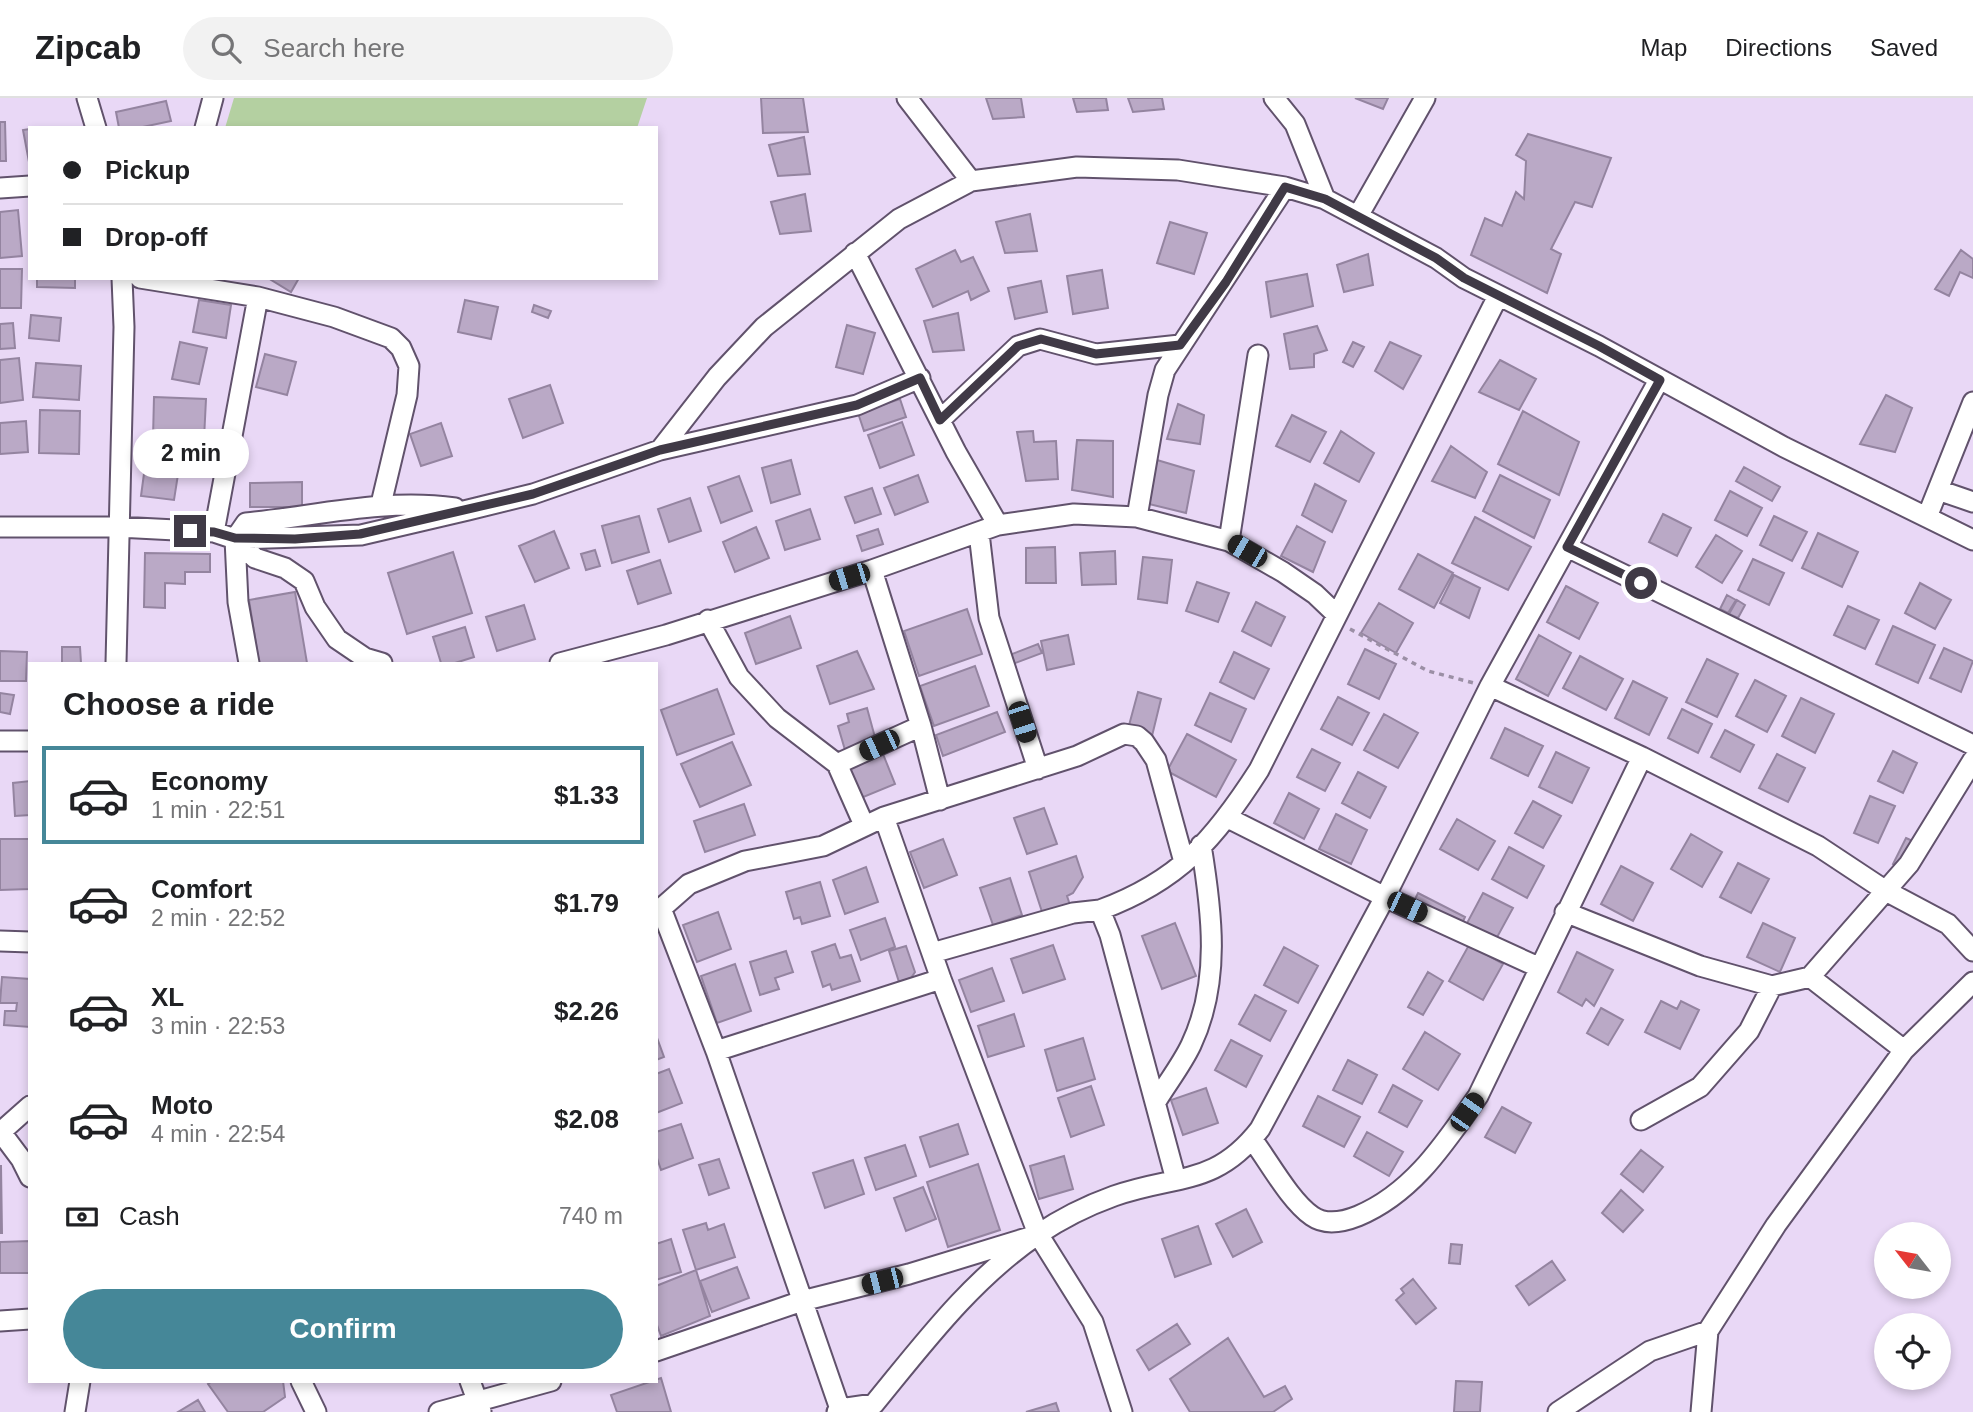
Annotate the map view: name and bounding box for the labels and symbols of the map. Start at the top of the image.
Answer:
callout: 2 min [132,430,248,478]
route end [174,515,206,547]
car [1224,531,1271,571]
car [826,561,873,593]
route start [1625,567,1657,599]
car [1006,699,1039,745]
car [856,727,903,763]
car [1384,889,1431,925]
car [1447,1089,1488,1135]
north arrow [1874,1222,1951,1298]
car [860,1266,905,1296]

